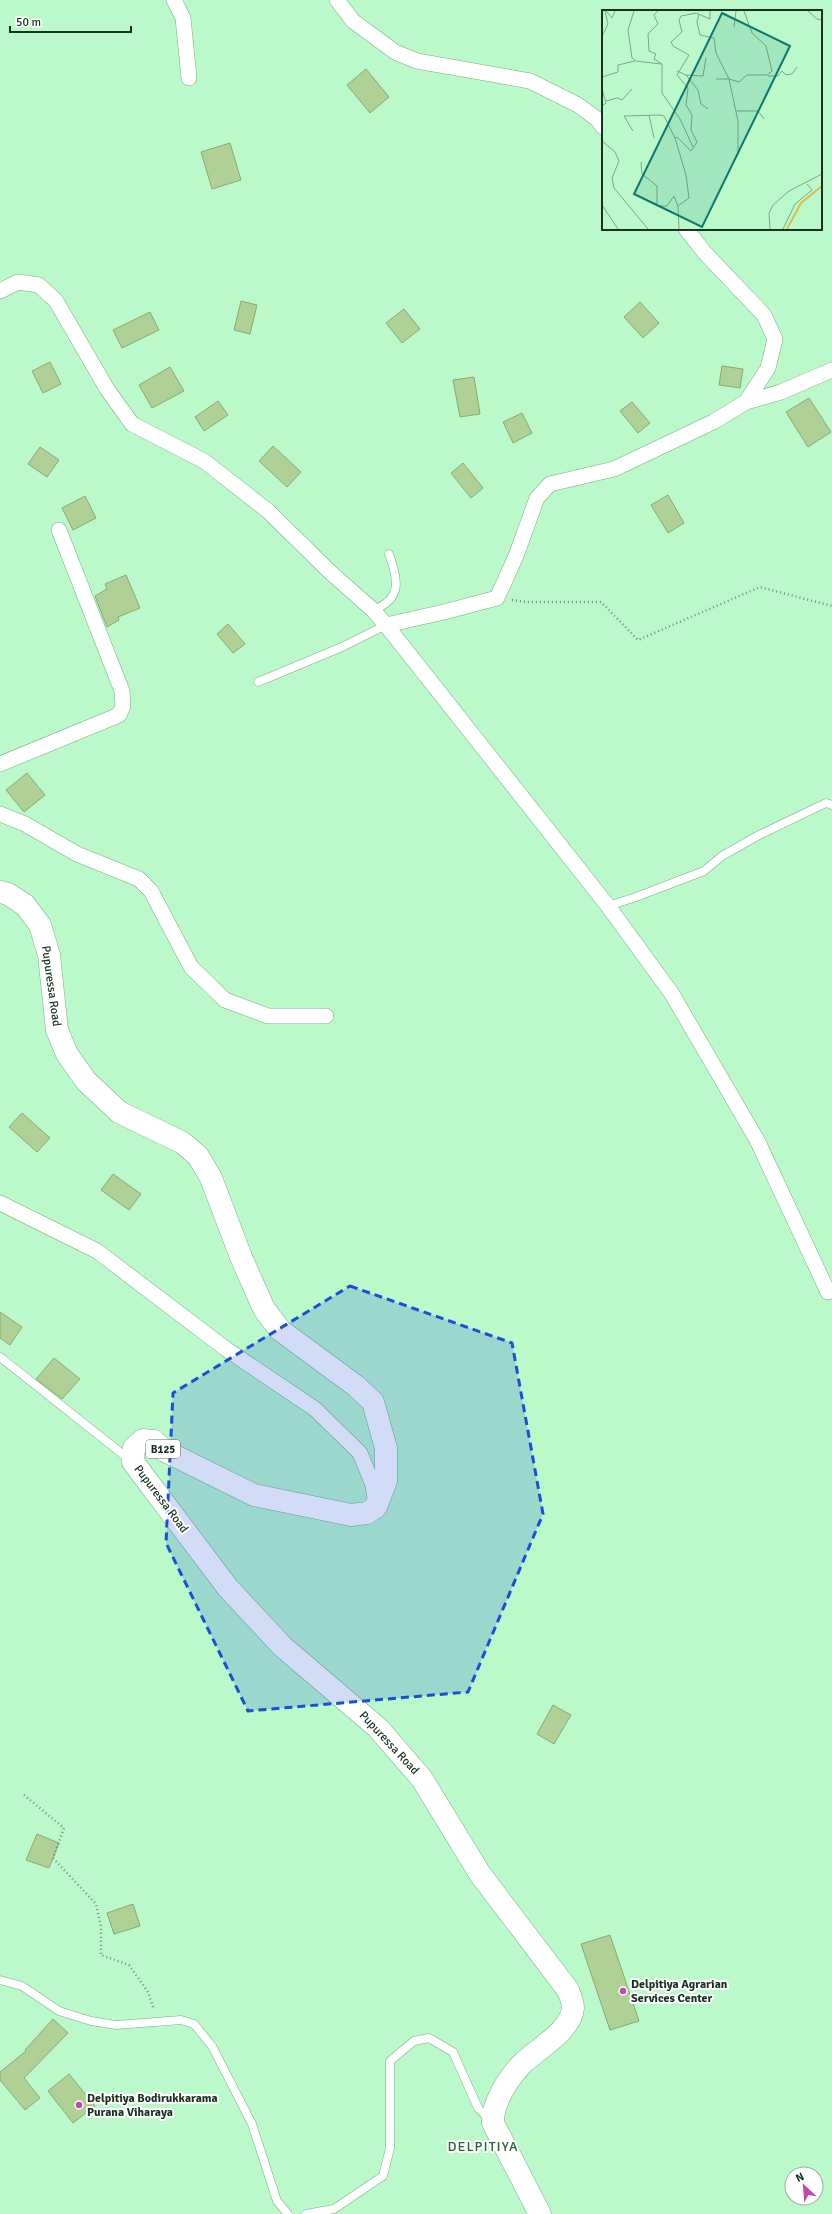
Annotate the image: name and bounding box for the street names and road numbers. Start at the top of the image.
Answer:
street label: Pupuressa Road [38,945,64,1027]
road number: B125 [146,1440,180,1458]
street label: Pupuressa Road [131,1462,191,1536]
street label: Pupuressa Road [356,1708,422,1778]

